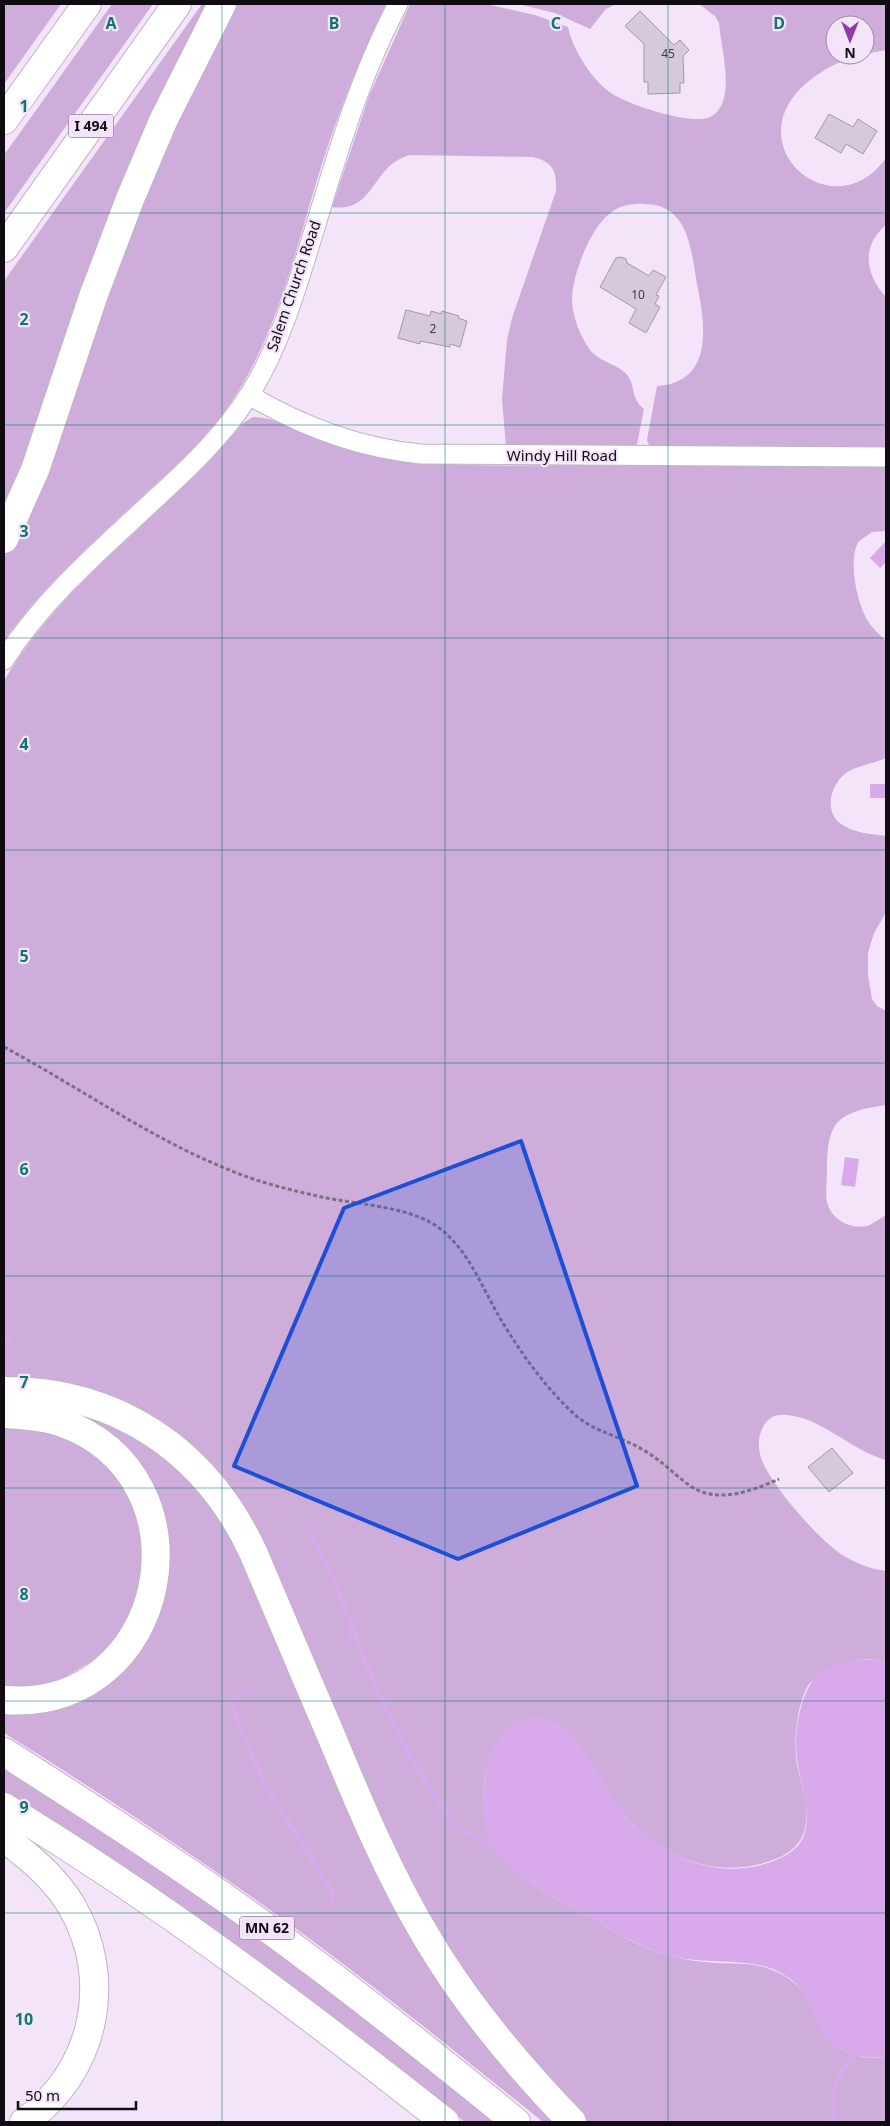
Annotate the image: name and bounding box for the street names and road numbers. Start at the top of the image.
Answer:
road number: I 494 [68,114,114,138]
street label: Salem Church Road [261,218,325,354]
street label: Windy Hill Road [507,445,617,465]
road number: MN 62 [240,1916,294,1940]

